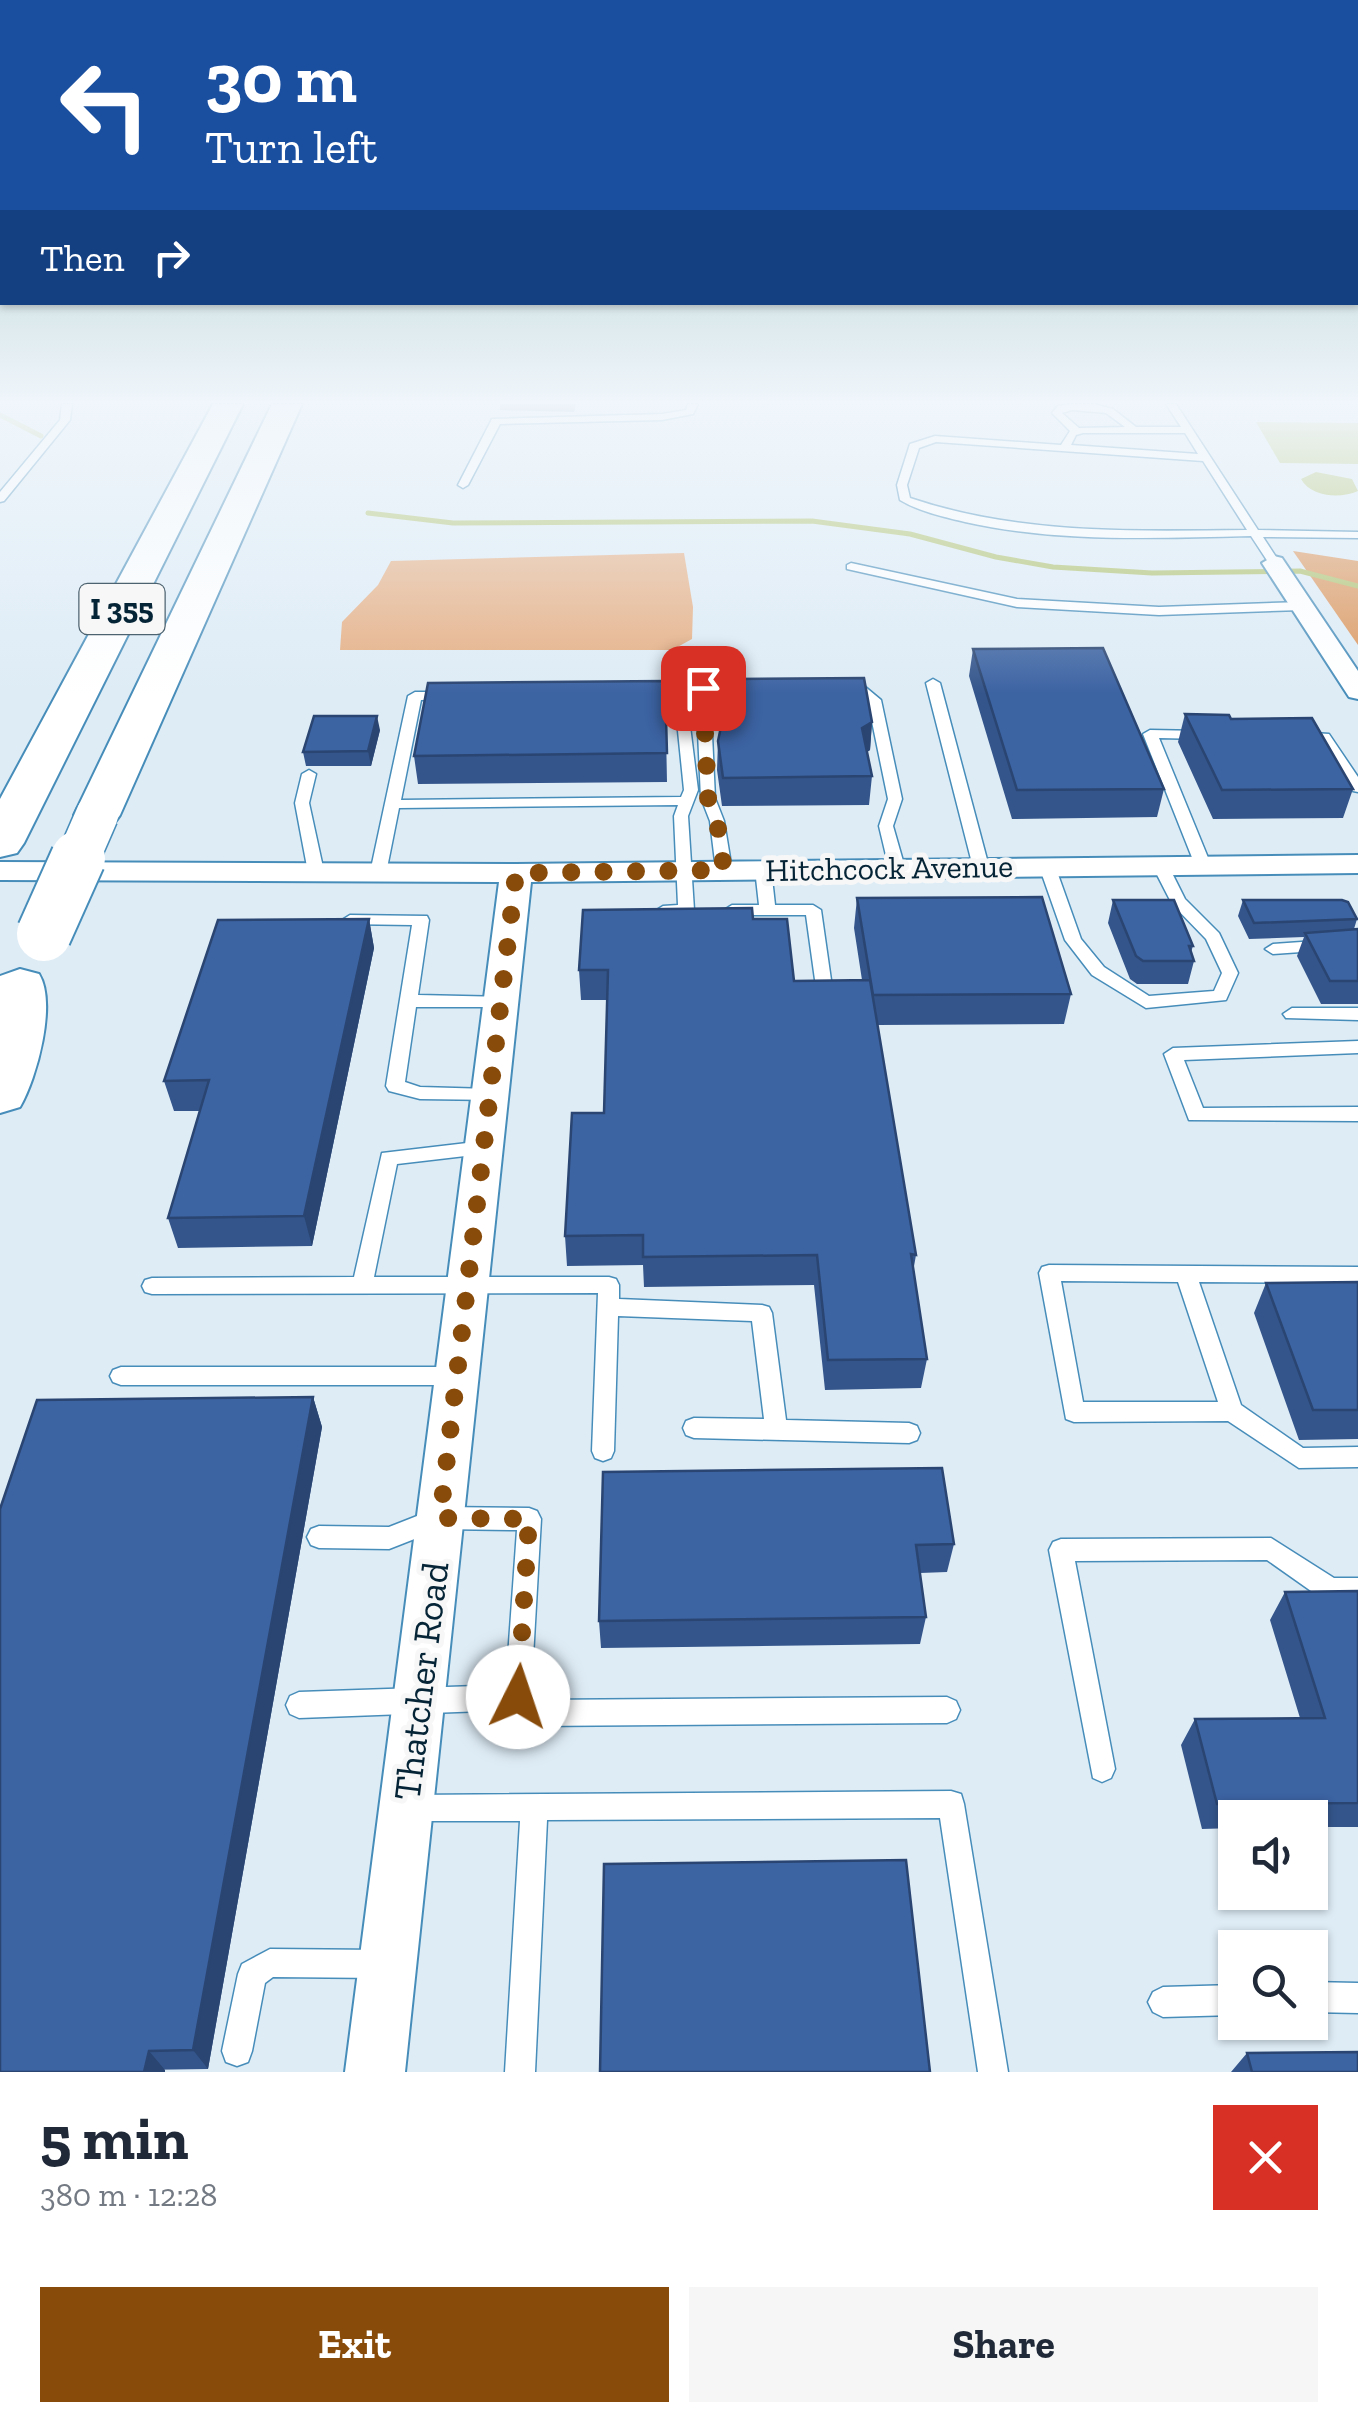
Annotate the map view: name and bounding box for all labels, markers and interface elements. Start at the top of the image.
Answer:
text: 30 m [205,36,357,120]
icon: left [40,40,170,170]
text: Turn left [205,121,377,175]
icon: right [144,230,199,285]
text: Then [40,235,124,281]
road number: I 355 [80,584,164,634]
pin [661,646,746,731]
icon: arrive [676,661,731,716]
street label: Hitchcock Avenue [765,847,1013,889]
street label: Thatcher Road [384,1559,458,1803]
position arrow [466,1645,570,1749]
map controls [1218,1800,1328,2040]
button: sound [1218,1800,1328,1910]
button: search [1218,1930,1328,2040]
text: 5 min [40,2102,189,2174]
button: close [1213,2105,1318,2210]
text: 380 m · 12:28 [40,2176,217,2214]
button: Exit [40,2287,669,2402]
button: Share [689,2287,1318,2402]

